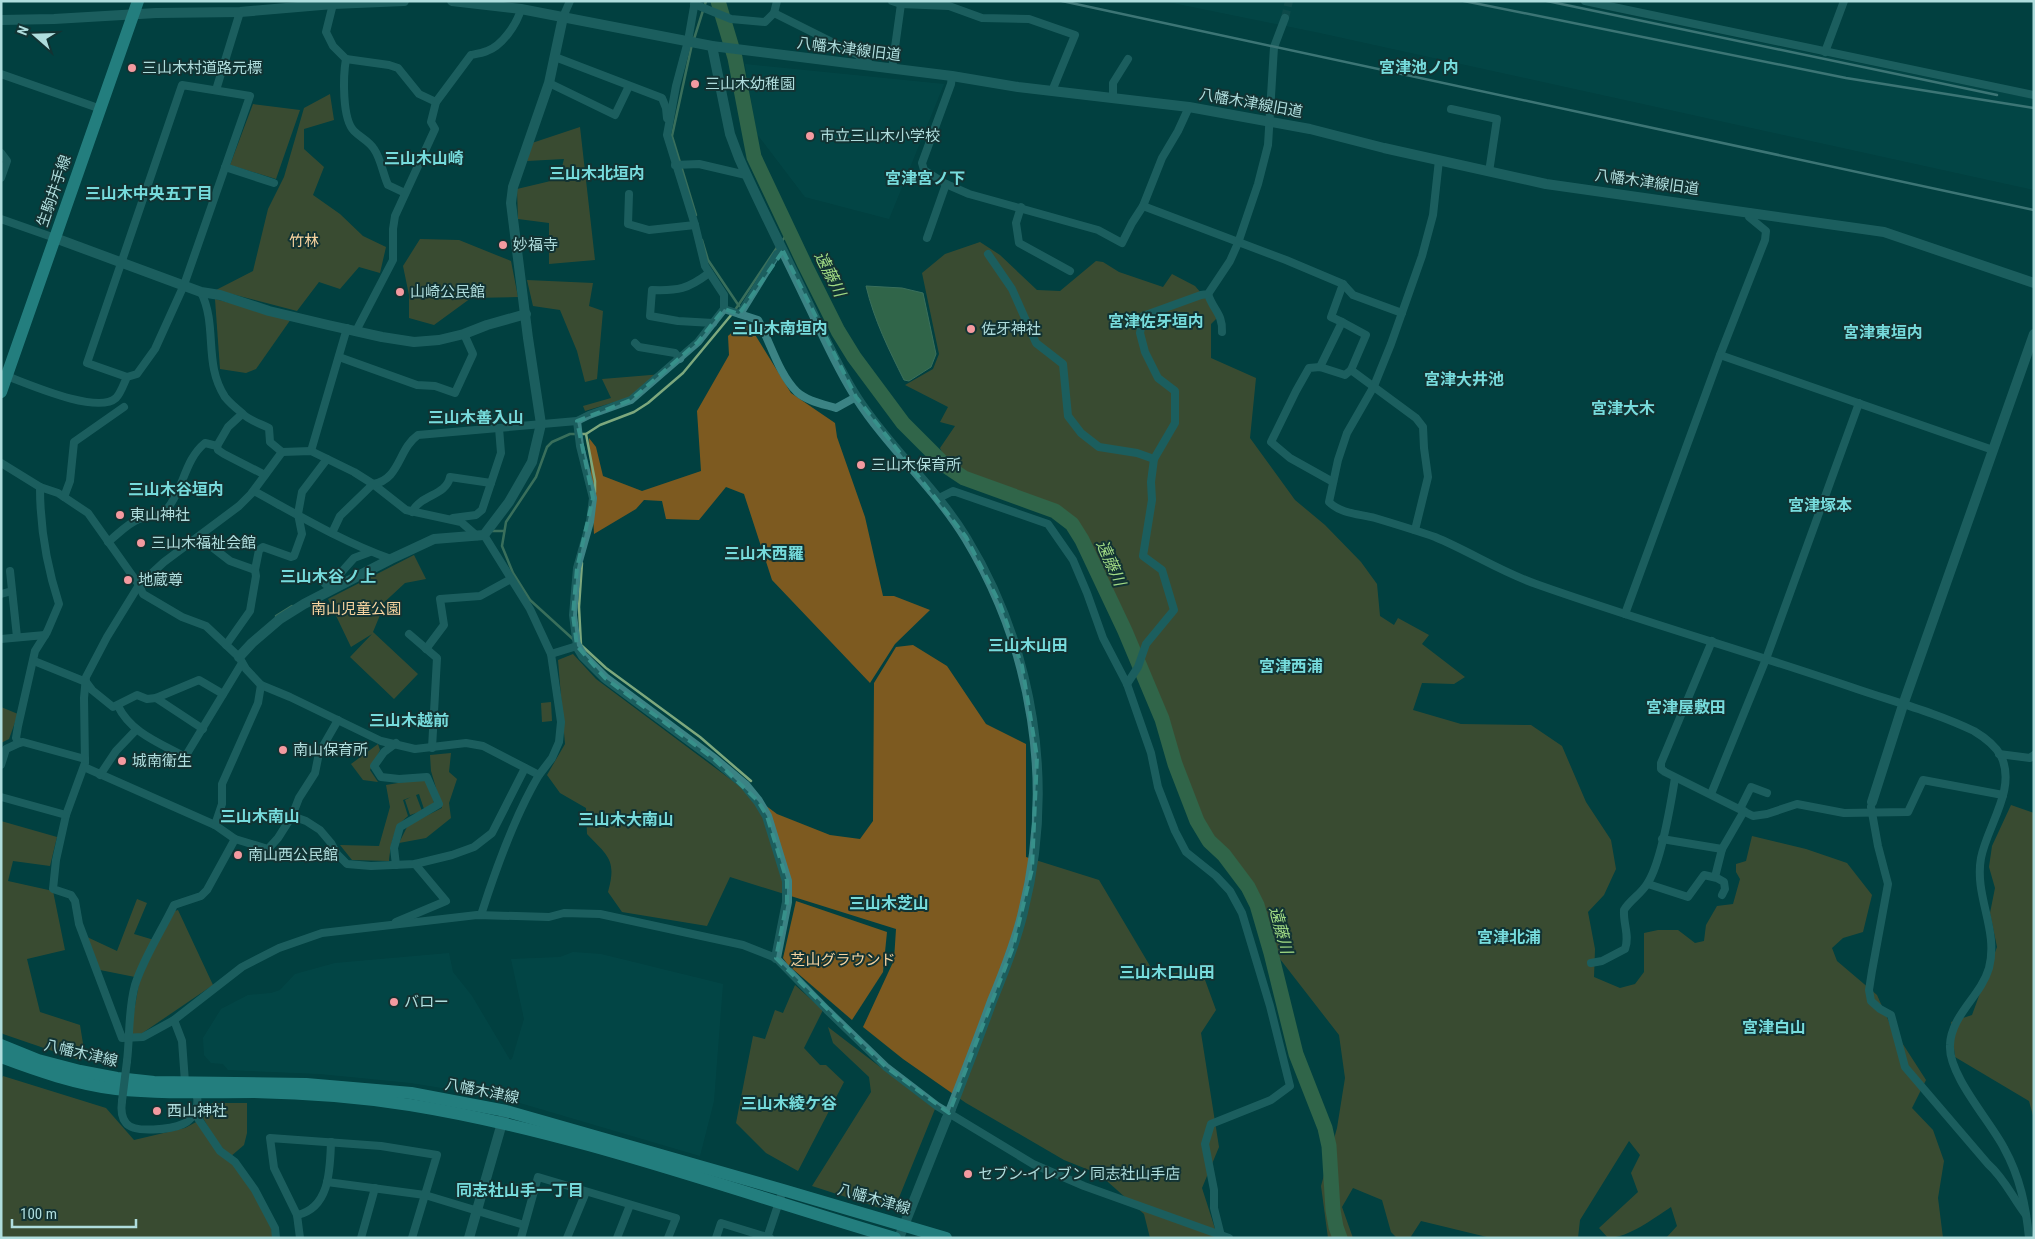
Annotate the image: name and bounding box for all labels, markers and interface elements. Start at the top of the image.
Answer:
north arrow [10,10,60,60]
text: N [14,24,32,37]
street label: 八幡木津線旧道 [796,34,902,64]
district label: 宮津池ノ内 [1379,58,1459,77]
place label: 三山木村道路元標 [142,59,262,77]
marker: 三山木村道路元標 [126,62,138,74]
place label: 三山木幼稚園 [705,75,795,93]
marker: 三山木幼稚園 [689,78,701,90]
street label: 八幡木津線旧道 [1198,85,1304,121]
place label: 市立三山木小学校 [820,127,940,145]
marker: 市立三山木小学校 [804,130,816,142]
district label: 三山木山崎 [384,149,464,168]
street label: 生駒井手線 [33,153,75,229]
district label: 三山木北垣内 [549,164,645,183]
street label: 八幡木津線旧道 [1594,166,1700,198]
district label: 宮津宮ノ下 [885,169,965,188]
district label: 三山木中央五丁目 [85,184,213,203]
park label: 竹林 [289,232,319,250]
place label: 妙福寺 [513,236,558,254]
marker: 妙福寺 [497,239,509,251]
water label: 遠藤川 [811,248,850,301]
place label: 山崎公民館 [410,283,485,301]
marker: 山崎公民館 [394,286,406,298]
district label: 宮津佐牙垣内 [1108,312,1204,331]
district label: 三山木南垣内 [732,319,828,338]
place label: 佐牙神社 [981,320,1041,338]
marker: 佐牙神社 [965,323,977,335]
district label: 宮津東垣内 [1843,323,1923,342]
district label: 宮津大井池 [1424,370,1504,389]
district label: 宮津大木 [1591,399,1655,418]
district label: 三山木善入山 [428,408,524,427]
place label: 三山木保育所 [871,456,961,474]
marker: 三山木保育所 [855,459,867,471]
district label: 三山木谷垣内 [128,480,224,499]
district label: 宮津塚本 [1788,496,1852,515]
place label: 東山神社 [130,506,190,524]
marker: 東山神社 [114,509,126,521]
place label: 三山木福祉会館 [151,534,256,552]
marker: 三山木福祉会館 [135,537,147,549]
water label: 遠藤川 [1093,537,1130,591]
district label: 三山木西羅 [724,544,804,563]
district label: 三山木谷ノ上 [280,567,376,586]
place label: 地蔵尊 [138,571,183,589]
marker: 地蔵尊 [122,574,134,586]
park label: 南山児童公園 [311,600,401,618]
district label: 三山木山田 [988,636,1068,655]
district label: 宮津西浦 [1259,657,1323,676]
district label: 宮津屋敷田 [1646,698,1726,717]
district label: 三山木越前 [369,711,449,730]
place label: 南山保育所 [293,741,368,759]
marker: 南山保育所 [277,744,289,756]
place label: 城南衛生 [132,752,192,770]
marker: 城南衛生 [116,755,128,767]
district label: 三山木南山 [220,807,300,826]
district label: 三山木大南山 [578,810,674,829]
place label: 南山西公民館 [248,846,338,864]
marker: 南山西公民館 [232,849,244,861]
district label: 三山木芝山 [849,894,929,913]
water label: 遠藤川 [1266,904,1297,958]
district label: 宮津北浦 [1477,928,1541,947]
park label: 芝山グラウンド [790,951,896,969]
district label: 三山木口山田 [1119,963,1215,982]
place label: バロー [404,993,449,1011]
marker: バロー [388,996,400,1008]
district label: 宮津白山 [1742,1018,1806,1037]
street label: 八幡木津線 [42,1036,120,1070]
street label: 八幡木津線 [443,1075,521,1107]
district label: 三山木綾ケ谷 [741,1094,837,1113]
place label: 西山神社 [167,1102,227,1120]
marker: 西山神社 [151,1105,163,1117]
place label: セブン-イレブン 同志社山手店 [978,1165,1180,1183]
marker: セブン-イレブン 同志社山手店 [962,1168,974,1180]
street label: 八幡木津線 [835,1180,913,1218]
district label: 同志社山手一丁目 [456,1181,584,1200]
scale bar [12,1196,136,1228]
text: 100 m [20,1205,57,1223]

